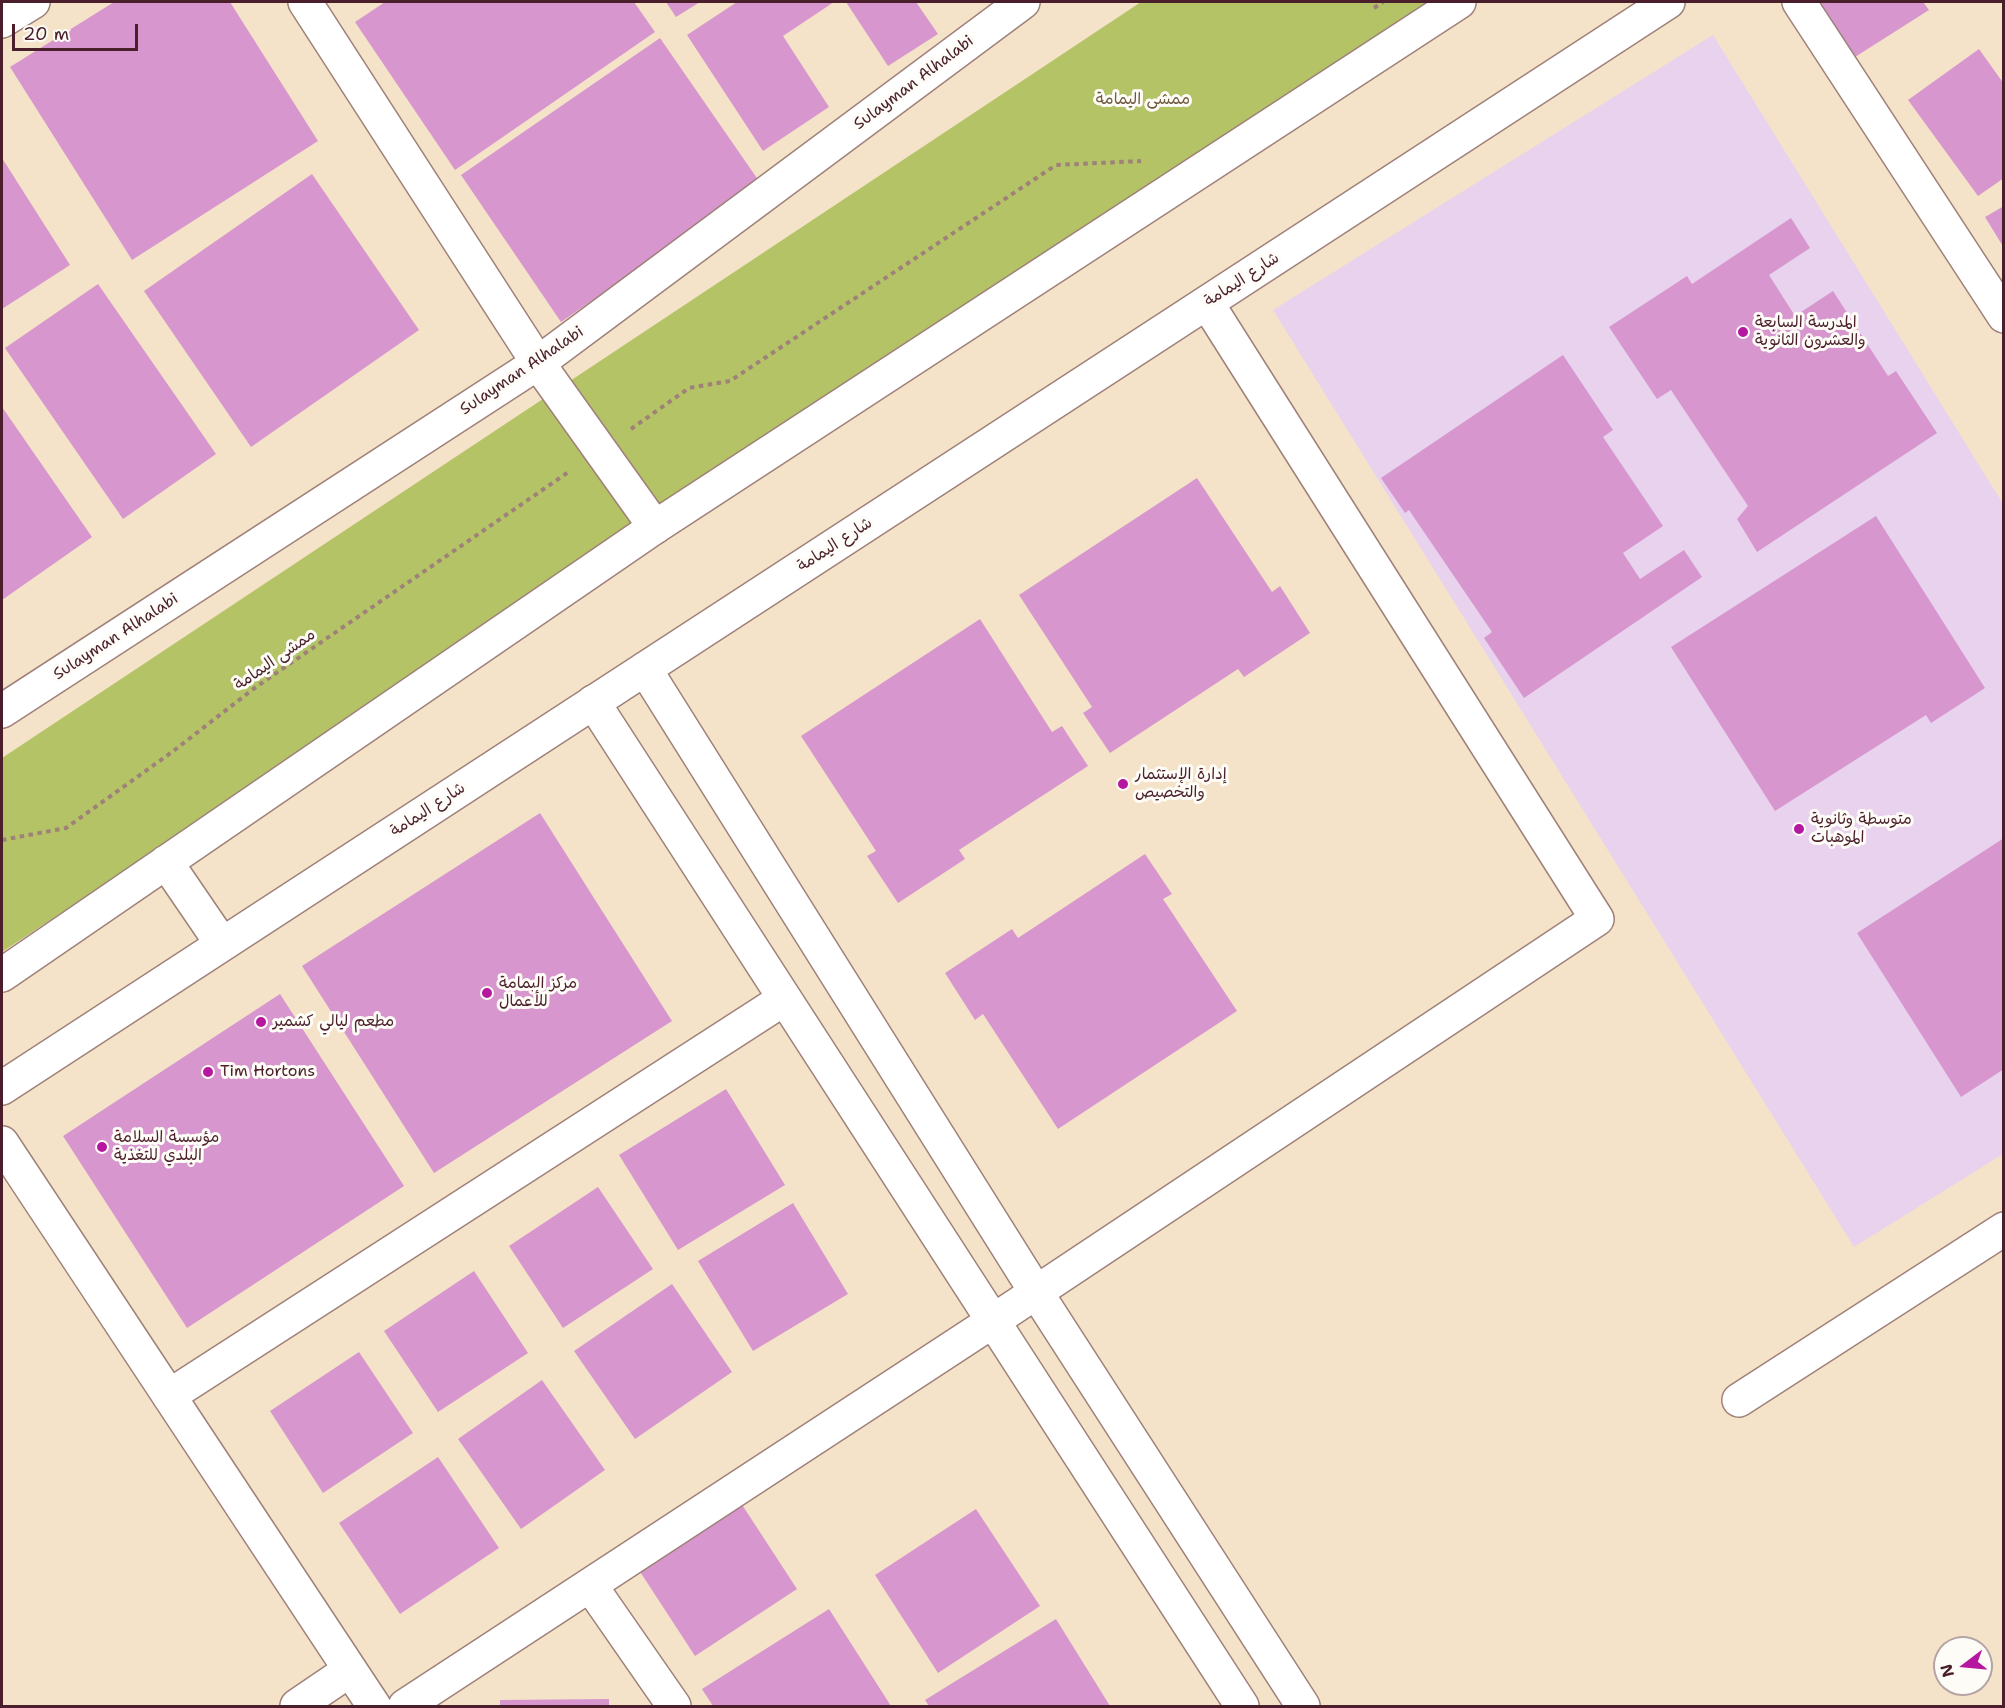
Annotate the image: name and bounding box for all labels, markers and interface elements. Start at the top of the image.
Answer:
scale bar [15,12,141,50]
text: 20 m [23,22,69,46]
street label: Sulayman Alhalabi [850,32,978,134]
park label: ممشى اليمامة [1096,90,1190,110]
street label: شارع اليمامة [1201,249,1283,311]
place label: المدرسة السابعة والعشرون الثانوية [1755,313,1866,351]
street label: Sulayman Alhalabi [457,323,587,419]
marker: المدرسة السابعة والعشرون الثانوية [1736,325,1750,339]
street label: شارع اليمامة [794,514,876,576]
street label: Sulayman Alhalabi [50,589,182,685]
street label: ممشى اليمامة [231,625,319,695]
place label: إدارة الإستثمار والتخصيص [1135,765,1227,803]
marker: إدارة الإستثمار والتخصيص [1116,777,1130,791]
street label: شارع اليمامة [387,779,469,841]
place label: متوسطة وثانوية الموهبات [1811,810,1912,848]
marker: متوسطة وثانوية الموهبات [1792,822,1806,836]
place label: مركز اليمامة للأعمال [499,974,577,1012]
marker: مركز اليمامة للأعمال [480,986,494,1000]
place label: مطعم ليالي كشمير [273,1012,394,1032]
marker: مطعم ليالي كشمير [254,1015,268,1029]
place label: Tim Hortons [220,1062,315,1082]
marker: Tim Hortons [201,1065,215,1079]
place label: مؤسسة السلامة البلدي للتغذية [114,1128,219,1166]
marker: مؤسسة السلامة البلدي للتغذية [95,1140,109,1154]
north arrow [1933,1636,1993,1696]
text: N [1935,1662,1959,1680]

